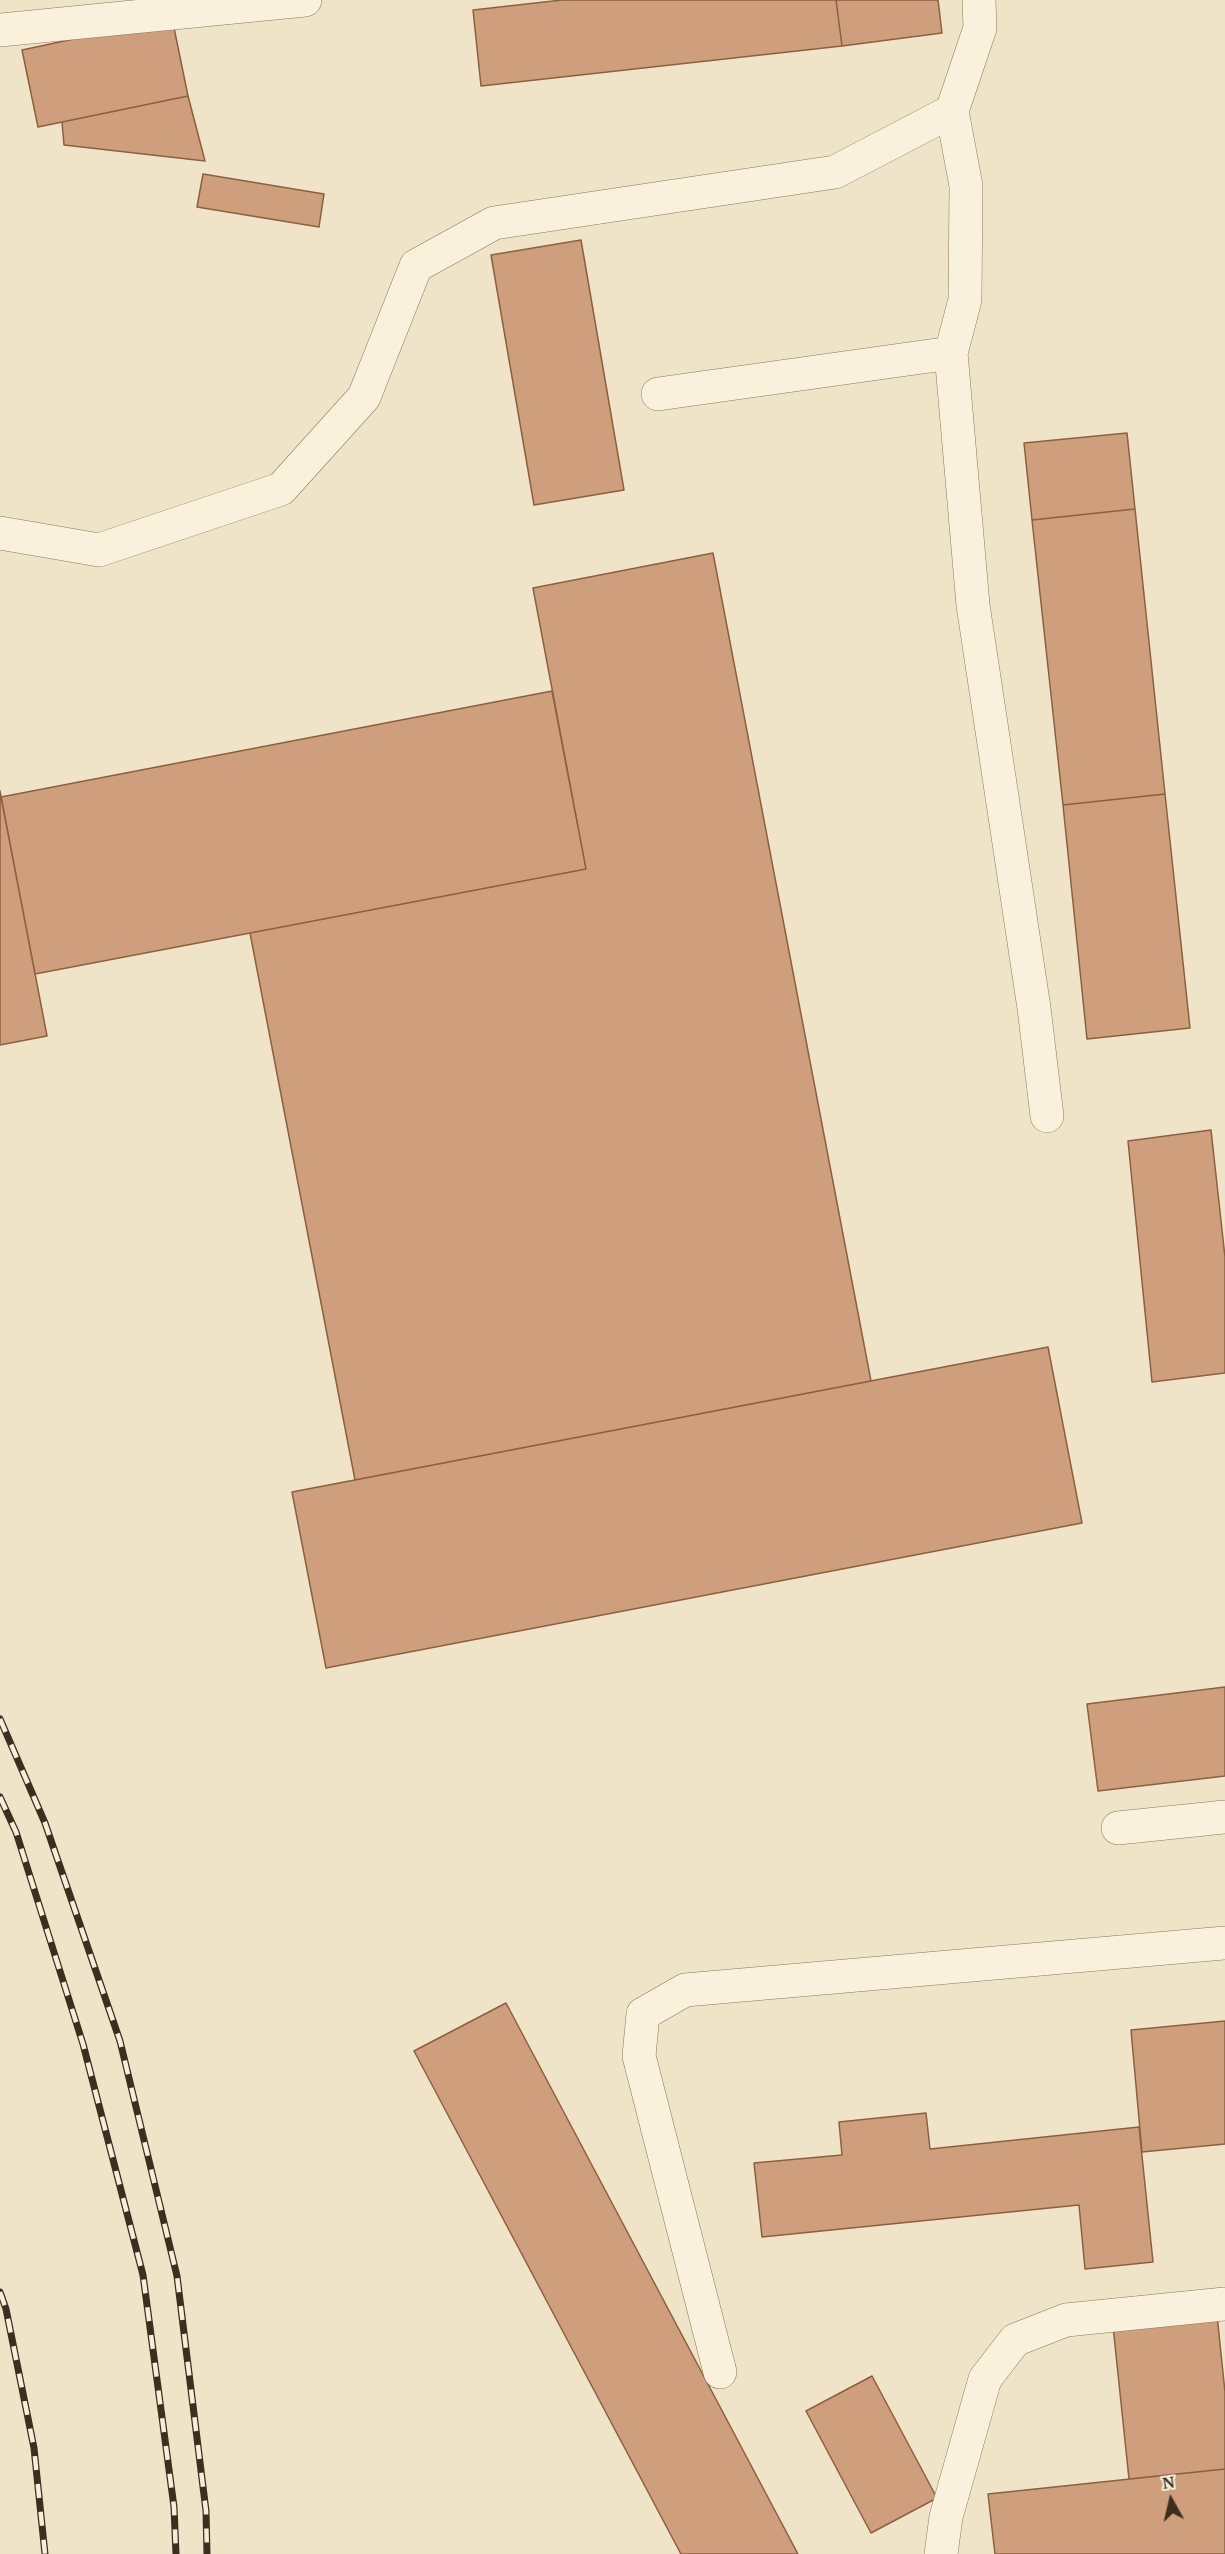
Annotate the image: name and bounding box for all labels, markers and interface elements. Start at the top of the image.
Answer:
north arrow [1141,2470,1201,2530]
text: N [1161,2470,1176,2494]

